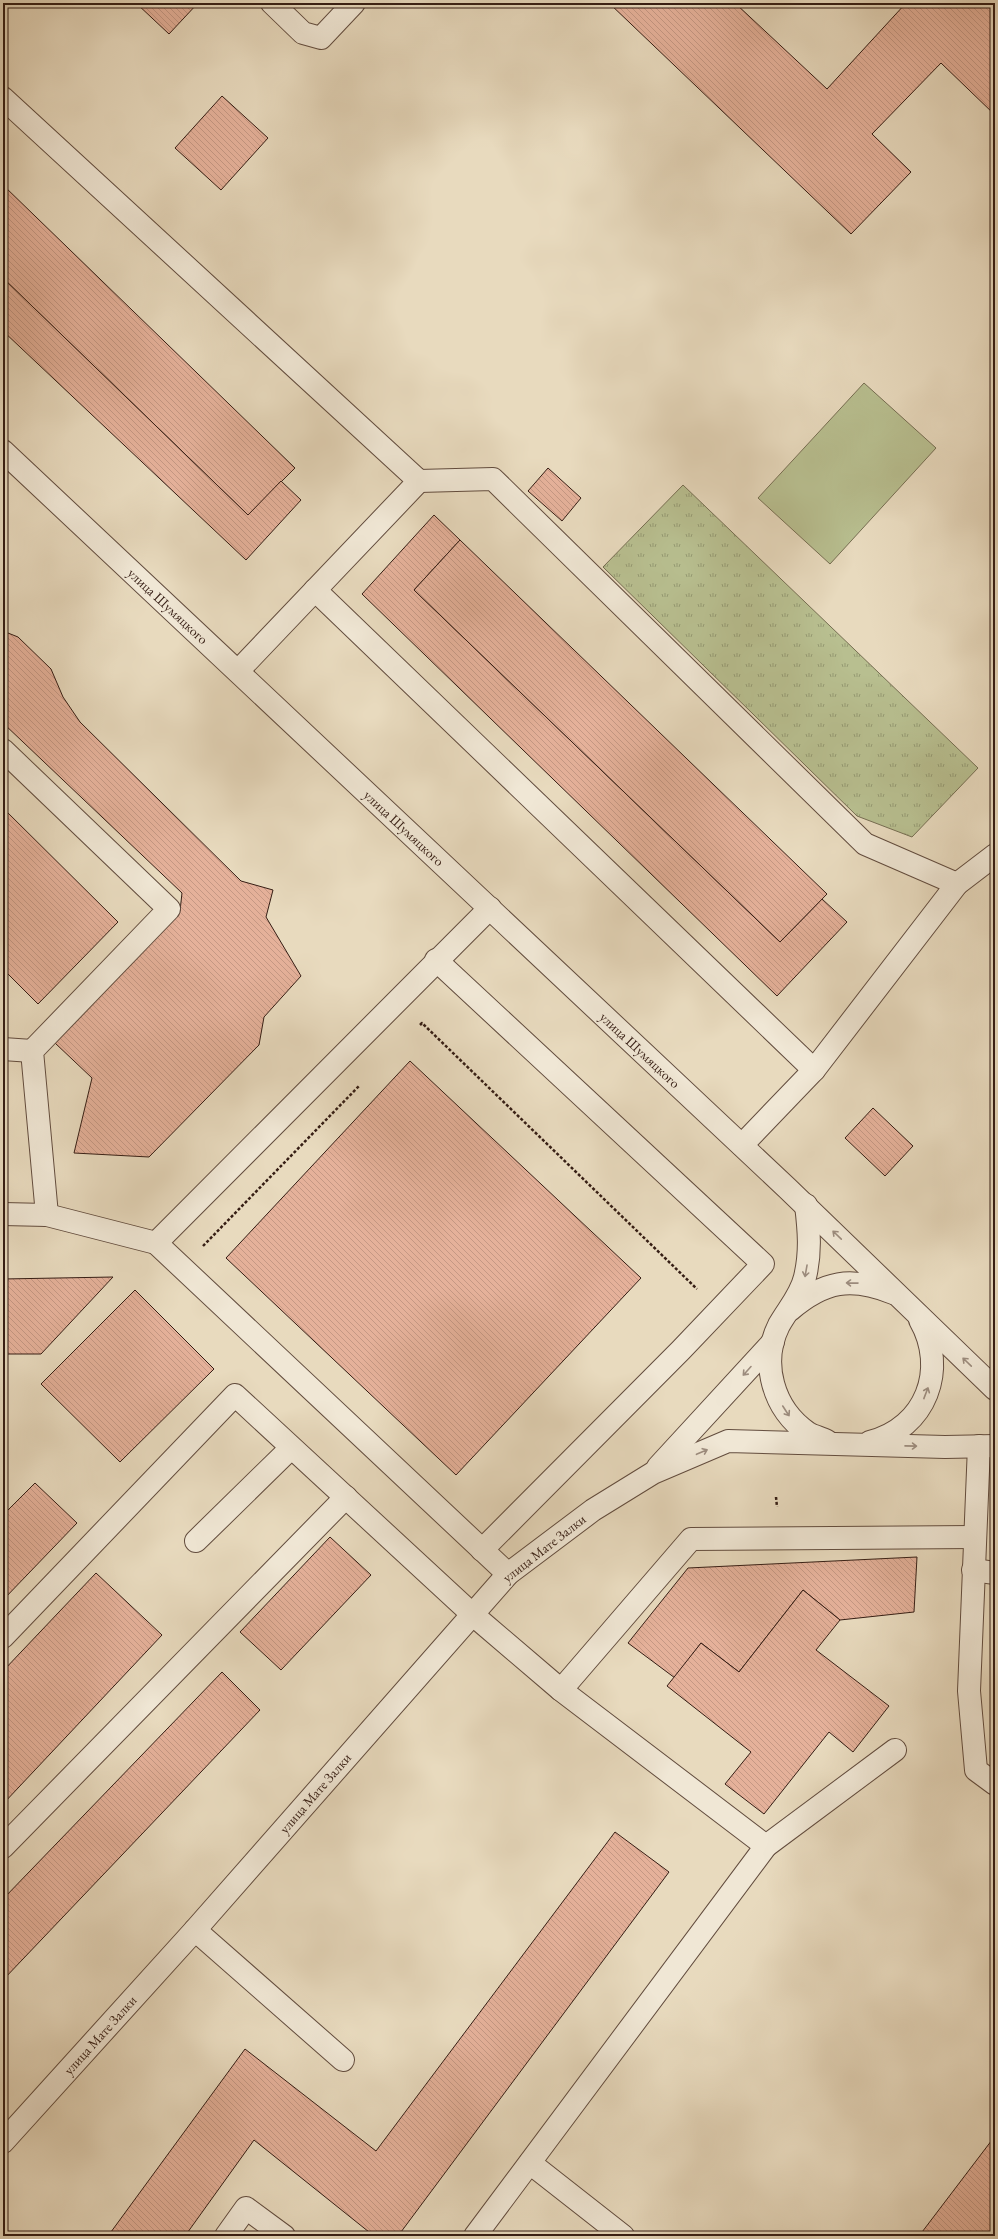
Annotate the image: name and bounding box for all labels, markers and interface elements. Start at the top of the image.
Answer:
street label: улица Шумяцкого [124,564,212,648]
street label: улица Шумяцкого [360,786,448,870]
street label: улица Шумяцкого [596,1008,684,1092]
one-way arrow [832,1230,842,1240]
one-way arrow [802,1264,810,1277]
one-way arrow [845,1279,858,1287]
one-way arrow [962,1357,972,1367]
one-way arrow [742,1365,751,1376]
one-way arrow [923,1387,931,1399]
one-way arrow [782,1405,790,1416]
one-way arrow [904,1442,917,1450]
one-way arrow [696,1448,708,1455]
street label: улица Мате Залки [499,1509,590,1586]
street label: улица Мате Залки [275,1749,355,1837]
street label: улица Мате Залки [60,1991,141,2079]

